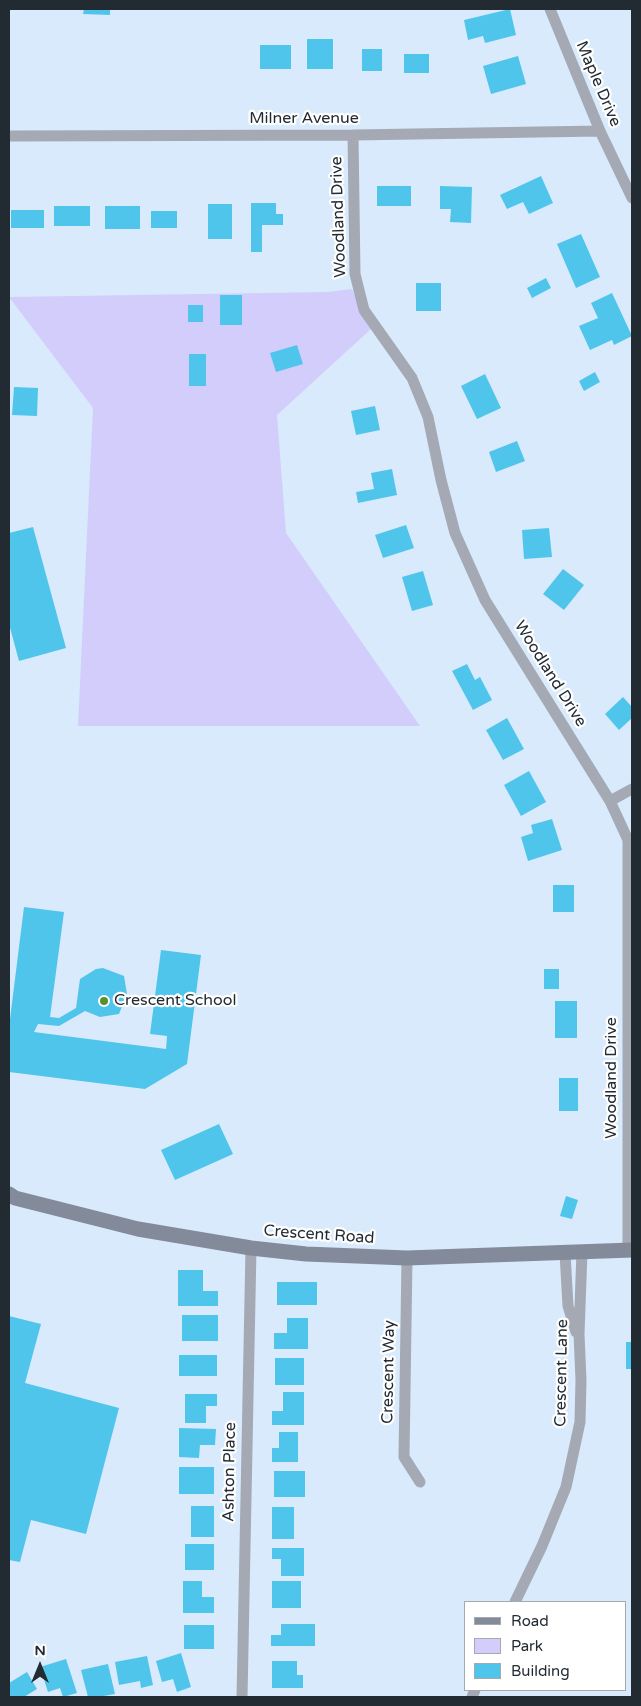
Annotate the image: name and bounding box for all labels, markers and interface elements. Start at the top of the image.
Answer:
street label: Maple Drive [571,38,625,130]
street label: Milner Avenue [249,109,359,129]
street label: Woodland Drive [327,156,351,278]
street label: Woodland Drive [510,617,590,731]
place label: Crescent School [114,991,237,1011]
marker: Crescent School [98,995,110,1007]
street label: Woodland Drive [602,1017,622,1139]
street label: Crescent Road [263,1222,375,1248]
street label: Crescent Lane [551,1319,573,1427]
street label: Crescent Way [378,1320,400,1424]
street label: Ashton Place [220,1422,240,1522]
legend [463,1601,626,1691]
text: Road [511,1612,549,1630]
text: Park [511,1637,543,1655]
north arrow [15,1641,65,1691]
text: N [34,1642,46,1659]
text: Building [511,1662,570,1680]

